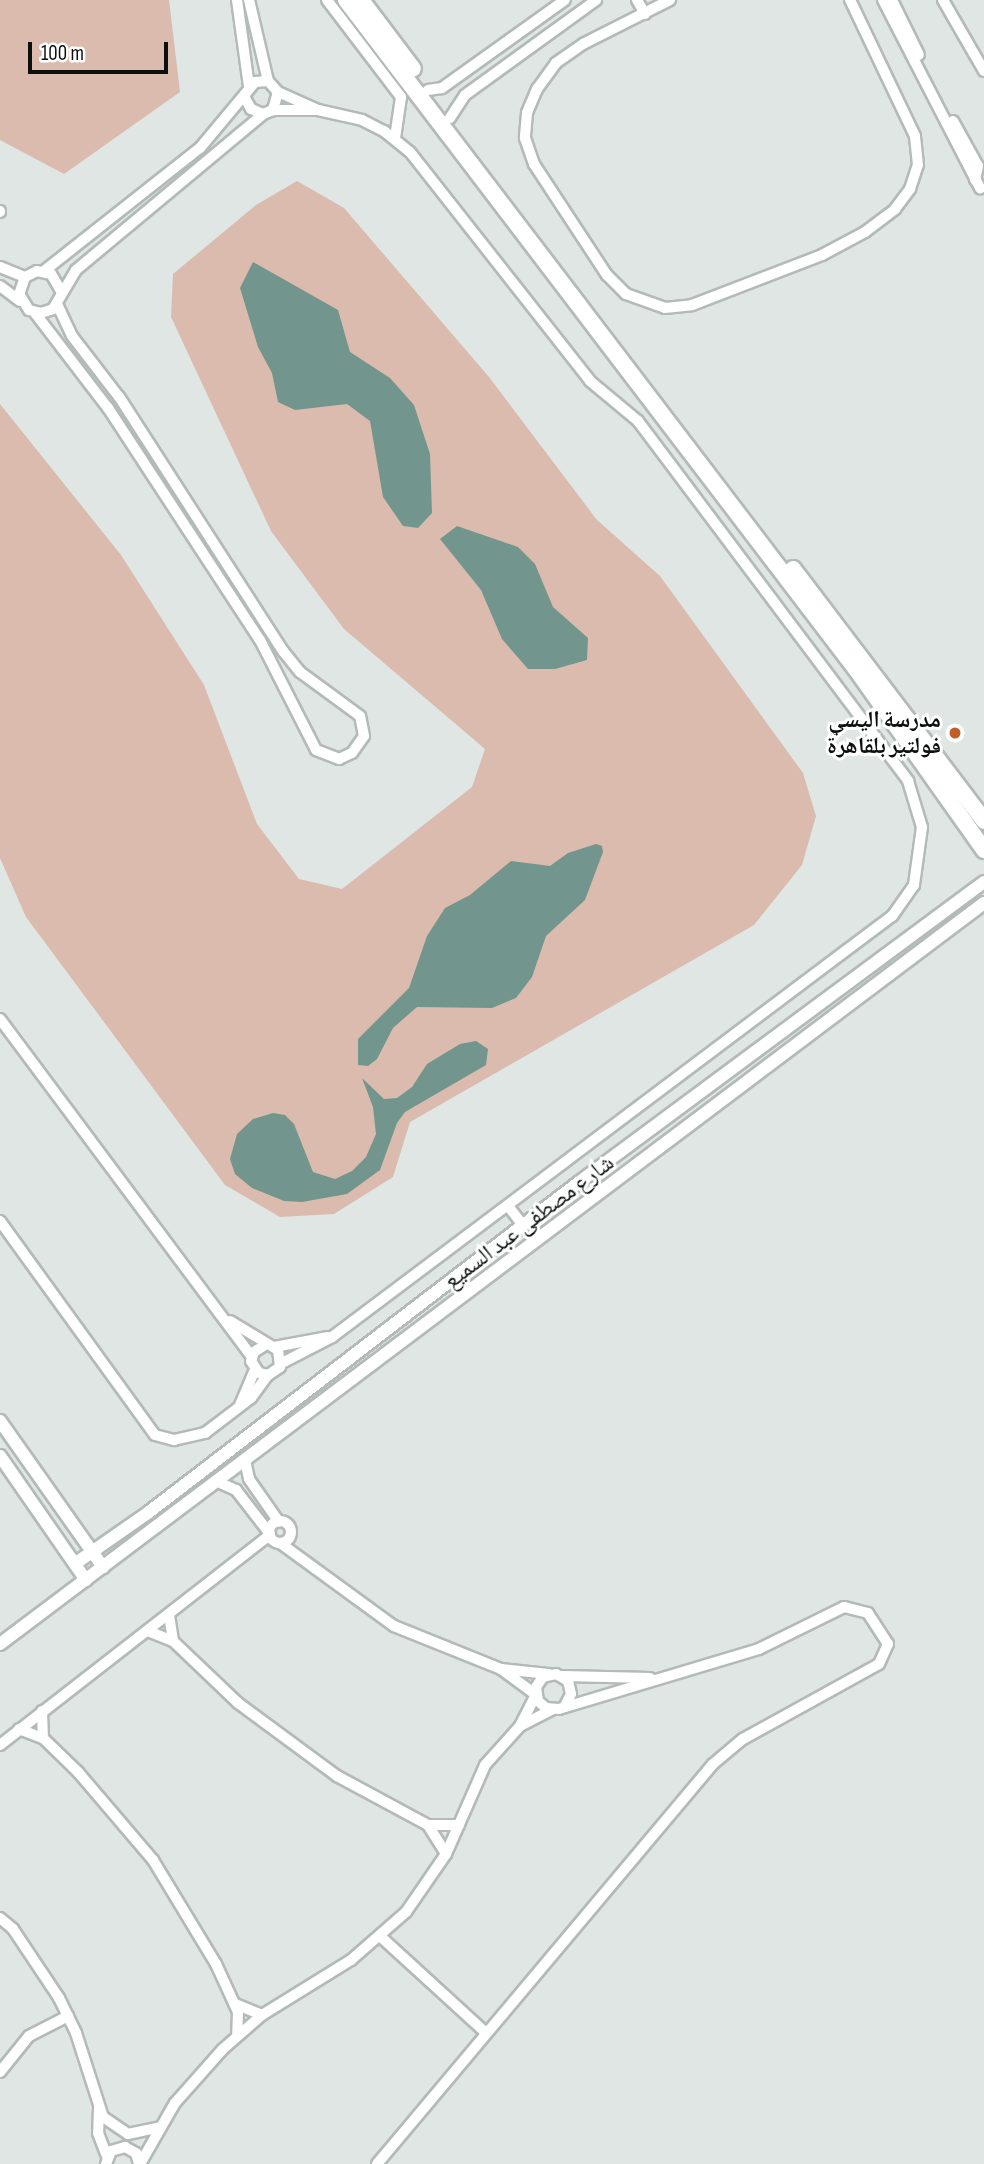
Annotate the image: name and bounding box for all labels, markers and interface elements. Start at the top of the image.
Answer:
scale bar [32,28,172,72]
text: 100 m [41,41,84,66]
place label: مدرسة اليسي فولتير بلقاهرة [827,706,941,760]
marker: مدرسة اليسي فولتير بلقاهرة [947,725,963,741]
street label: شارع مصطفى عبد السميع [439,1149,619,1295]

